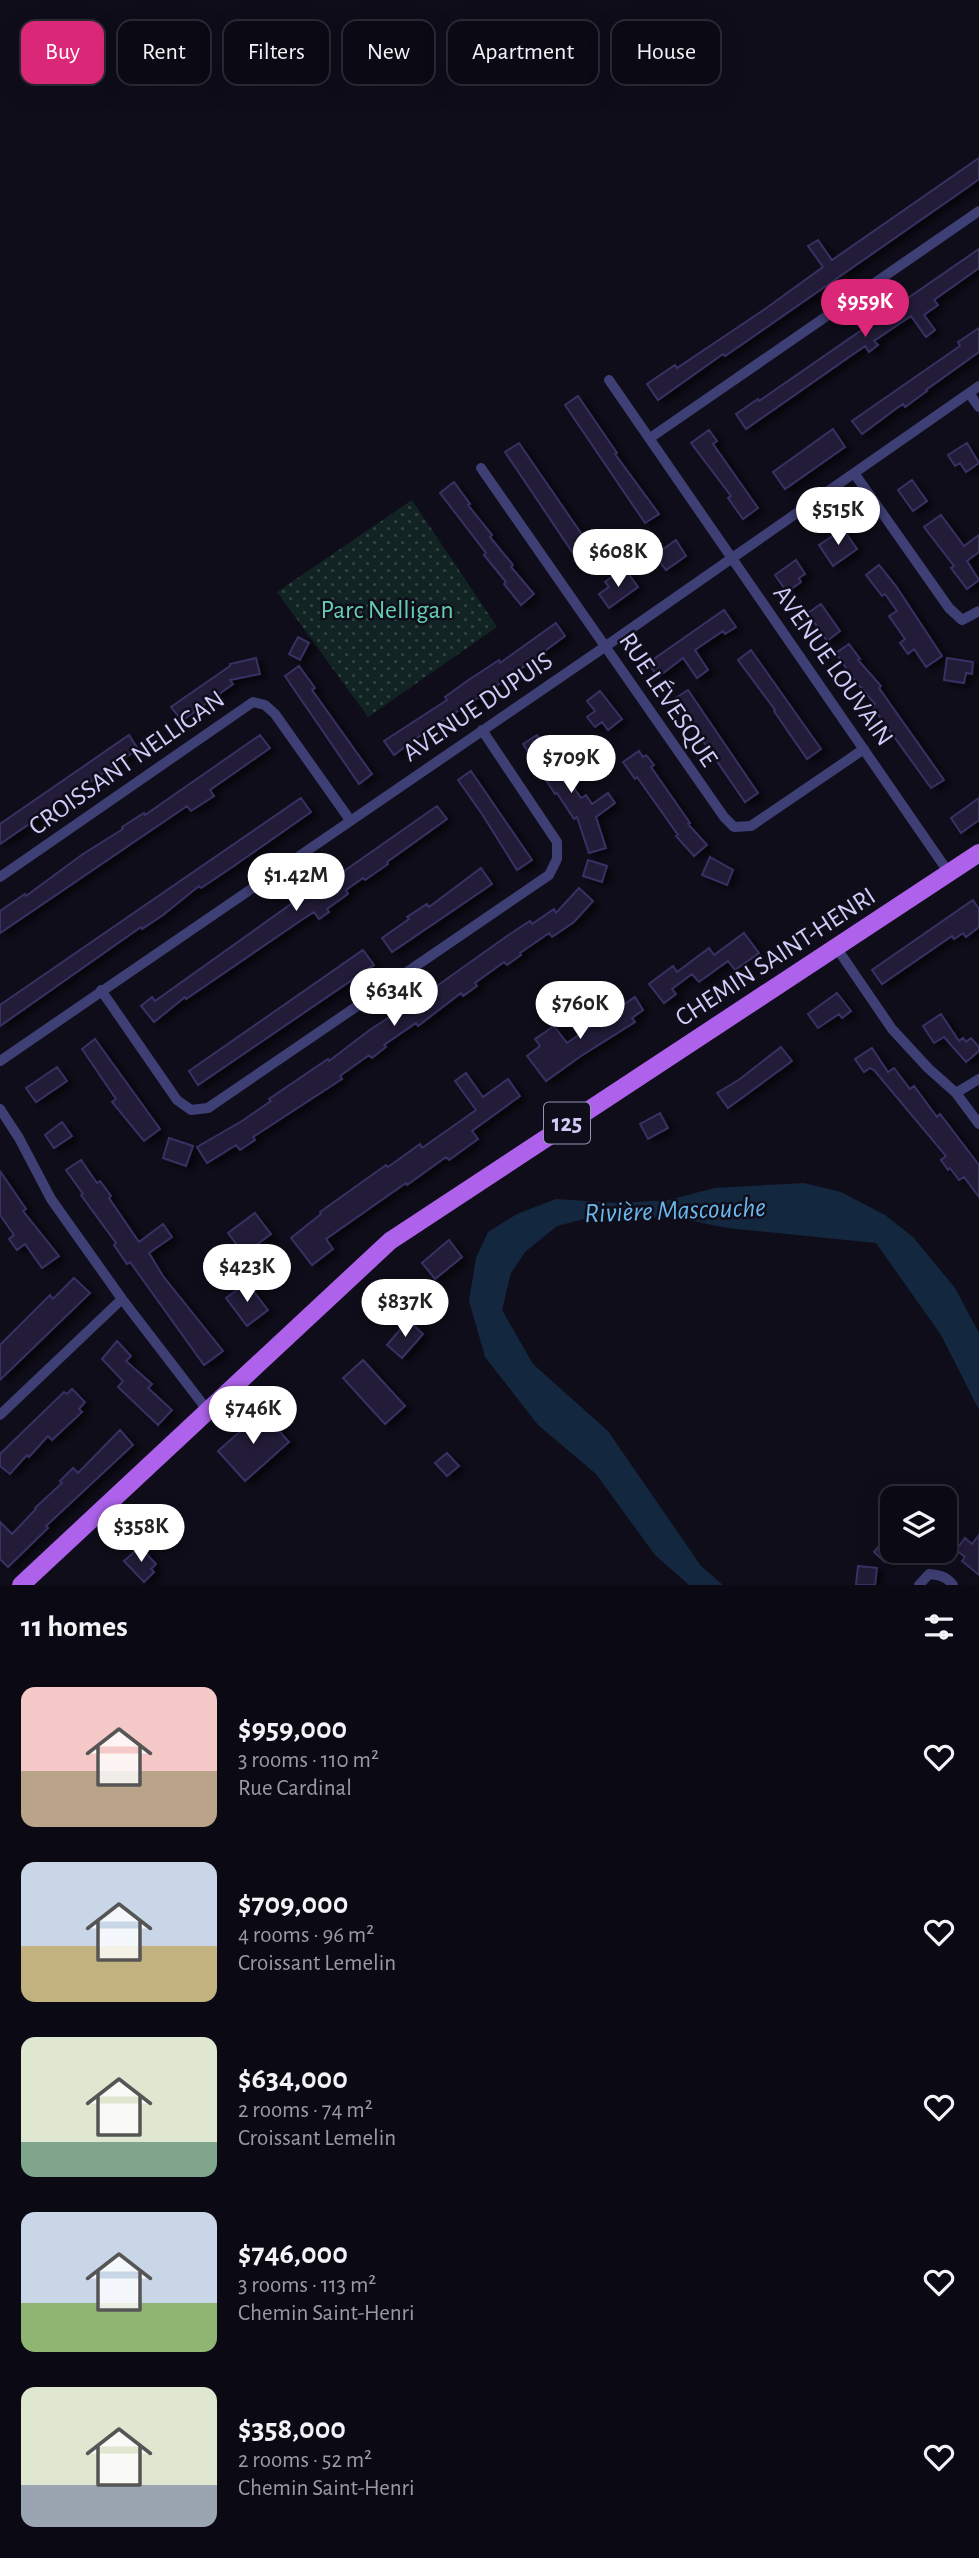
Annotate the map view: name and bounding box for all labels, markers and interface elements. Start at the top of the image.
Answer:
chip: Buy [21,21,104,84]
chip: Rent [118,21,210,84]
chip: Filters [224,21,329,84]
chip: New [343,21,434,84]
chip: Apartment [448,21,598,84]
chip: House [612,21,720,84]
pin: $959K [816,280,914,339]
text: $959K [837,290,893,313]
pin: $515K [789,488,887,547]
text: $515K [812,498,864,521]
pin: $608K [569,530,667,589]
text: $608K [589,540,647,563]
street label: AVENUE LOUVAIN [768,581,898,750]
park label: Parc Nelligan [320,597,454,623]
street label: RUE LÉVESQUE [614,627,724,771]
street label: AVENUE DUPUIS [398,647,557,766]
street label: CROISSANT NELLIGAN [24,686,229,840]
pin: $709K [522,736,620,795]
text: $709K [543,746,599,769]
pin: $1.42M [239,853,353,913]
text: $1.42M [264,864,328,887]
street label: CHEMIN SAINT-HENRI [671,883,880,1031]
pin: $634K [345,968,443,1028]
text: $634K [366,979,422,1002]
pin: $760K [531,982,629,1041]
text: $760K [552,992,608,1015]
road number: 125 [544,1102,590,1143]
water label: Rivière Mascouche [584,1194,766,1228]
pin: $423K [198,1244,296,1304]
text: $423K [219,1255,275,1278]
pin: $837K [356,1280,454,1339]
text: $837K [378,1290,432,1313]
pin: $746K [204,1386,302,1446]
text: $746K [225,1397,281,1420]
map controls [880,1486,957,1563]
button: layers [880,1486,957,1563]
pin: $358K [92,1504,190,1564]
text: $358K [114,1515,168,1538]
icon: filters [920,1608,958,1646]
text: 11 homes [21,1612,128,1642]
text: $959,000 [238,1714,347,1744]
icon: home [77,1715,161,1799]
icon: heart [920,1738,958,1776]
text: 3 rooms · 110 m² [238,1749,379,1772]
text: Rue Cardinal [238,1777,352,1800]
text: $709,000 [238,1889,348,1919]
icon: home [77,1890,161,1974]
icon: heart [920,1913,958,1951]
text: 4 rooms · 96 m² [238,1924,374,1947]
text: Croissant Lemelin [238,1952,396,1975]
text: $634,000 [238,2064,348,2094]
icon: home [77,2065,161,2149]
icon: heart [920,2088,958,2126]
text: 2 rooms · 74 m² [238,2099,373,2122]
text: Croissant Lemelin [238,2127,396,2150]
text: $746,000 [238,2239,348,2269]
icon: home [77,2240,161,2324]
icon: heart [920,2263,958,2301]
text: 3 rooms · 113 m² [238,2274,376,2297]
text: Chemin Saint-Henri [238,2302,415,2325]
text: $358,000 [238,2414,346,2444]
icon: home [77,2415,161,2499]
icon: heart [920,2438,958,2476]
text: 2 rooms · 52 m² [238,2449,372,2472]
text: Chemin Saint-Henri [238,2477,415,2500]

